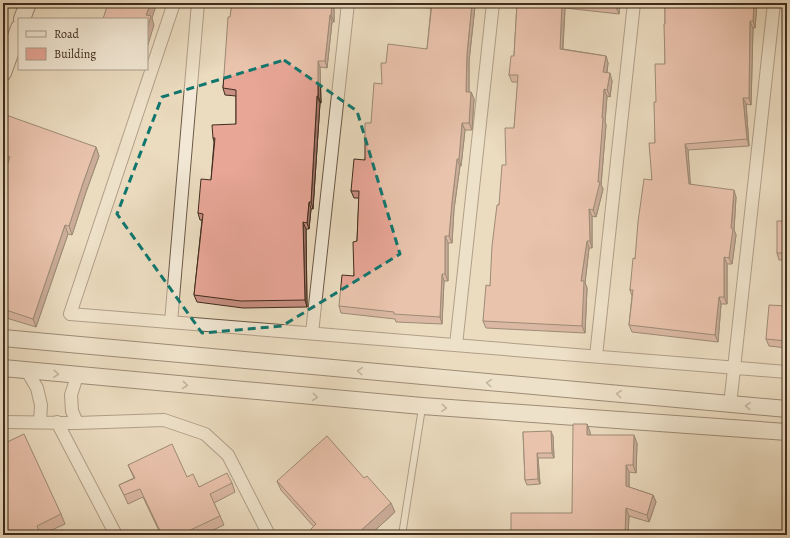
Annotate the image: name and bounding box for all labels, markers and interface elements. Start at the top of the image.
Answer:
legend [18,18,148,70]
text: Road [54,26,80,42]
text: Building [54,46,96,62]
one-way arrow [357,366,363,375]
one-way arrow [53,369,59,378]
one-way arrow [486,378,492,387]
one-way arrow [182,381,188,390]
one-way arrow [616,390,622,399]
one-way arrow [312,392,318,401]
one-way arrow [745,402,751,411]
one-way arrow [441,403,447,412]

